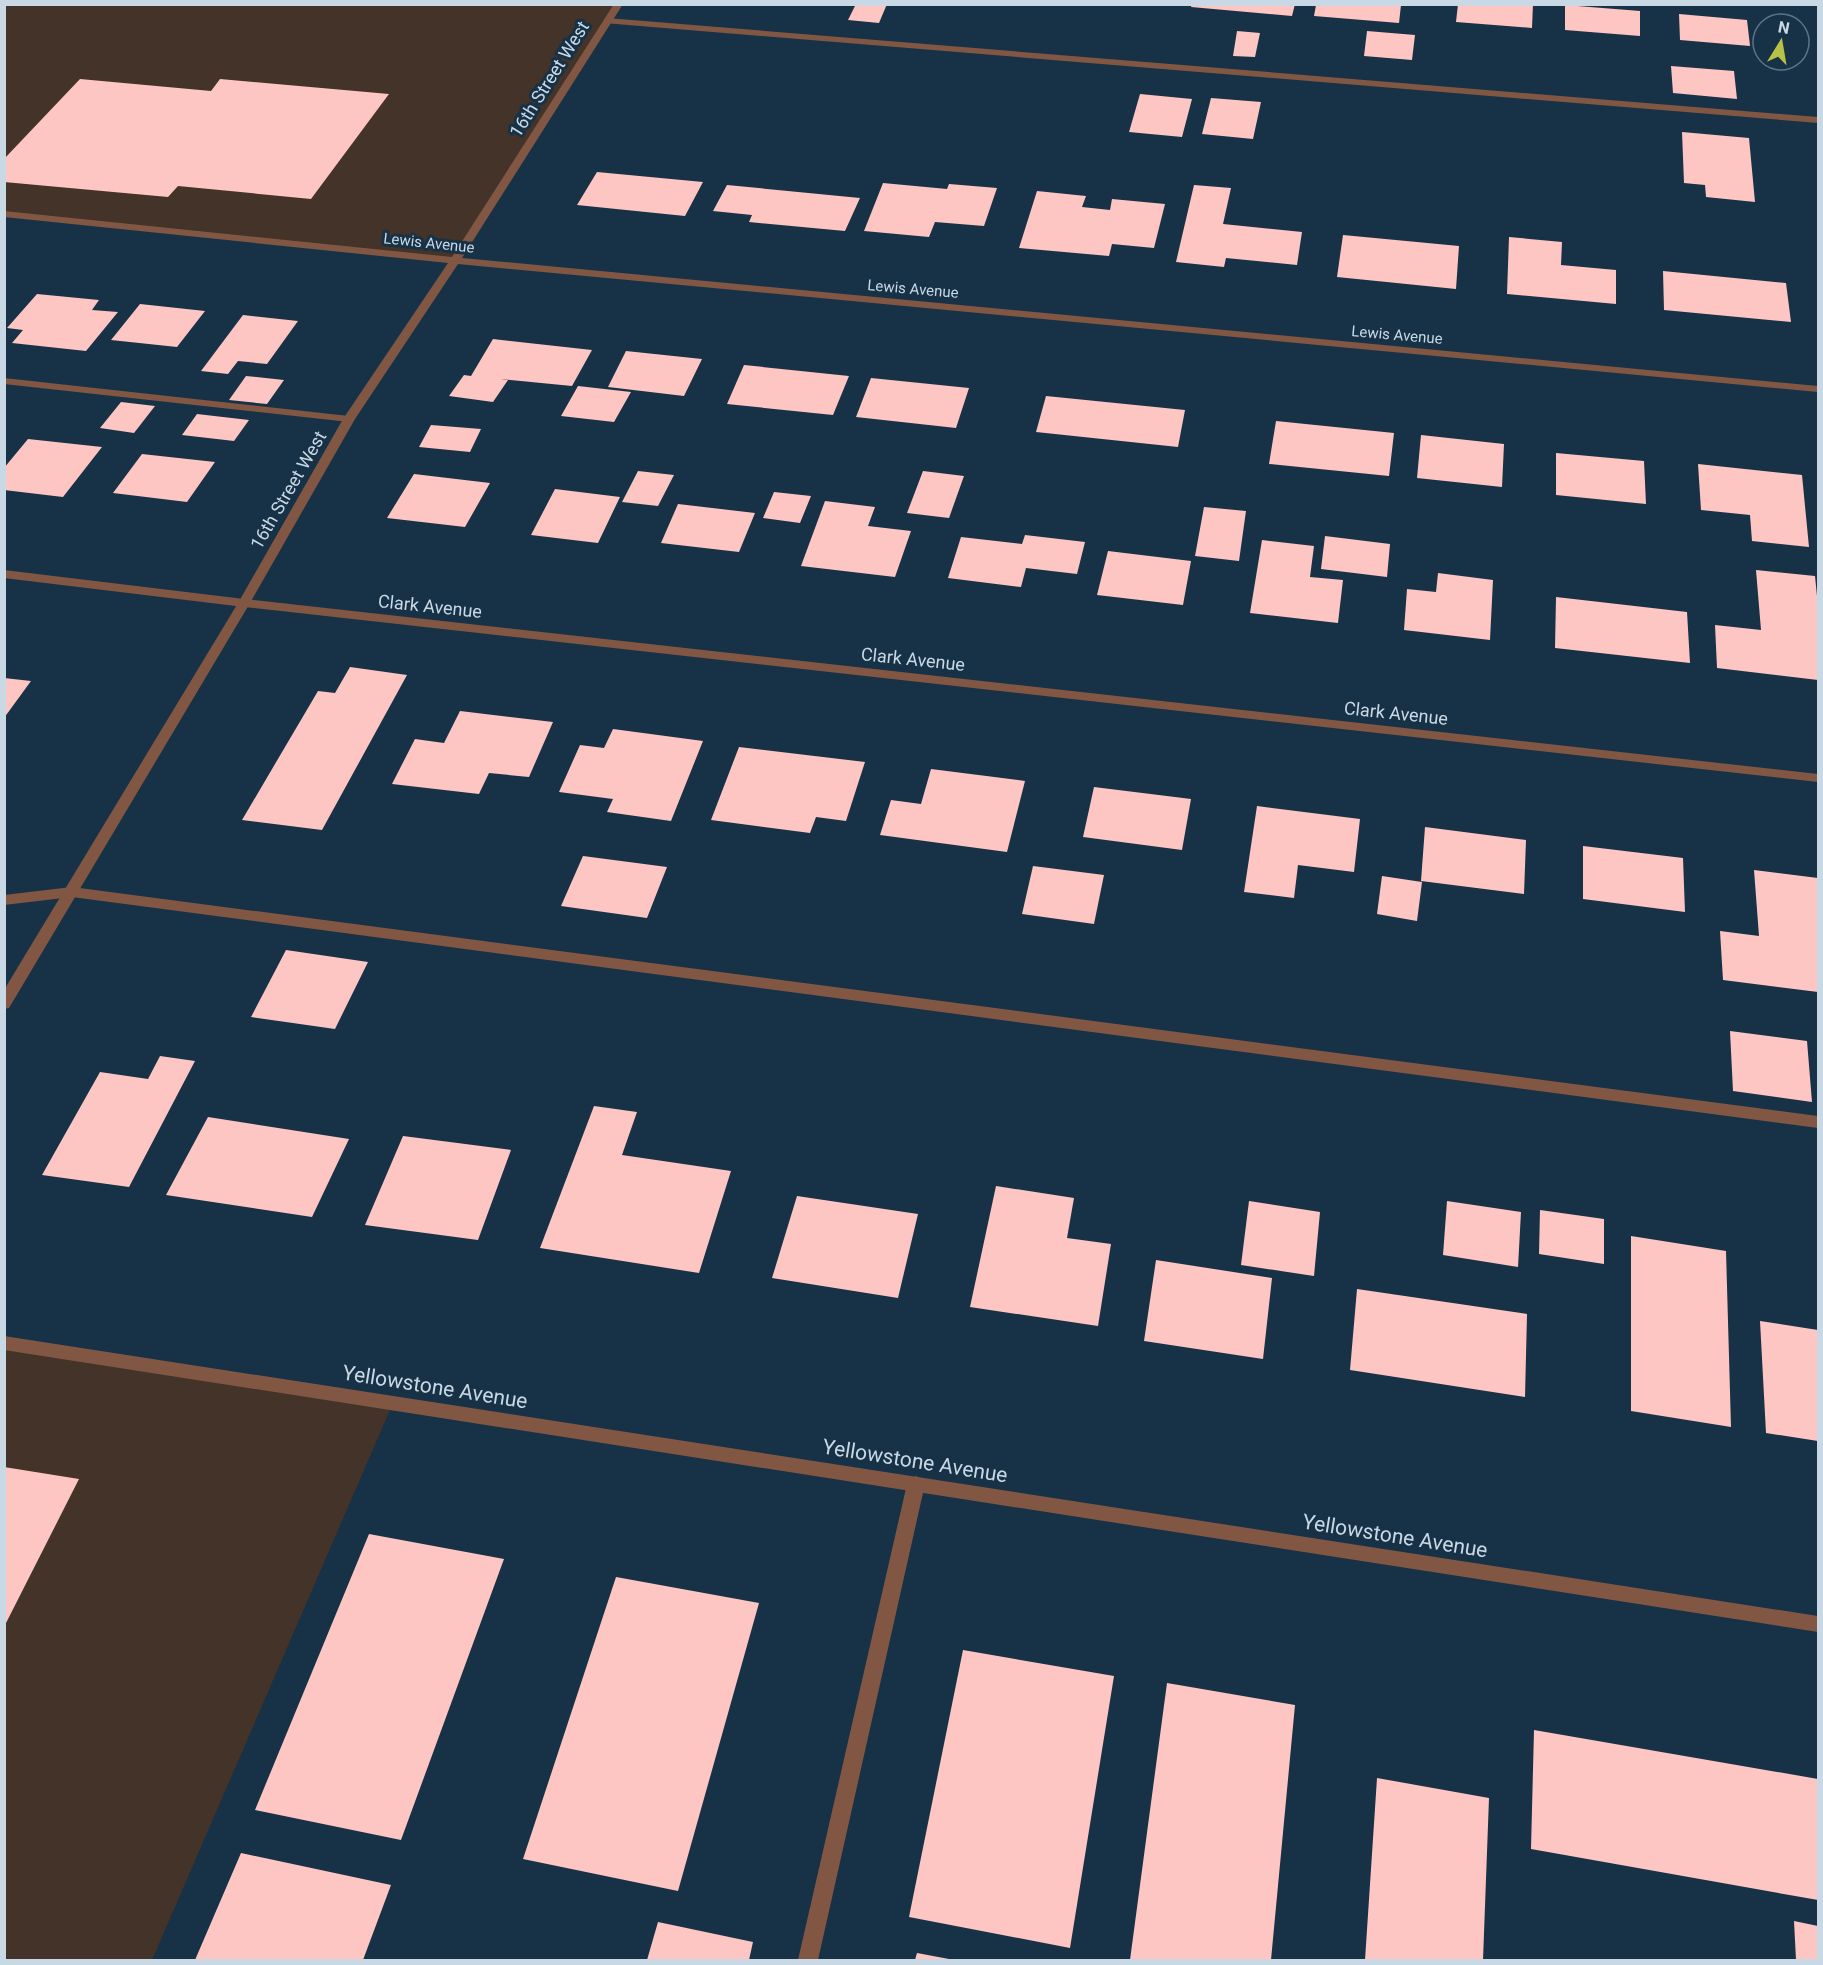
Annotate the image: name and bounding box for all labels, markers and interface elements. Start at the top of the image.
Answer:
north arrow [1751,12,1811,72]
street label: 16th Street West [505,17,593,141]
text: N [1776,17,1791,38]
street label: Lewis Avenue [383,229,475,257]
street label: Lewis Avenue [867,276,959,302]
street label: Lewis Avenue [1351,322,1443,348]
street label: 16th Street West [246,427,330,553]
street label: Clark Avenue [377,590,483,622]
street label: Clark Avenue [860,643,966,675]
street label: Clark Avenue [1343,697,1449,729]
street label: Yellowstone Avenue [341,1361,529,1413]
street label: Yellowstone Avenue [821,1435,1009,1487]
street label: Yellowstone Avenue [1301,1510,1489,1562]

